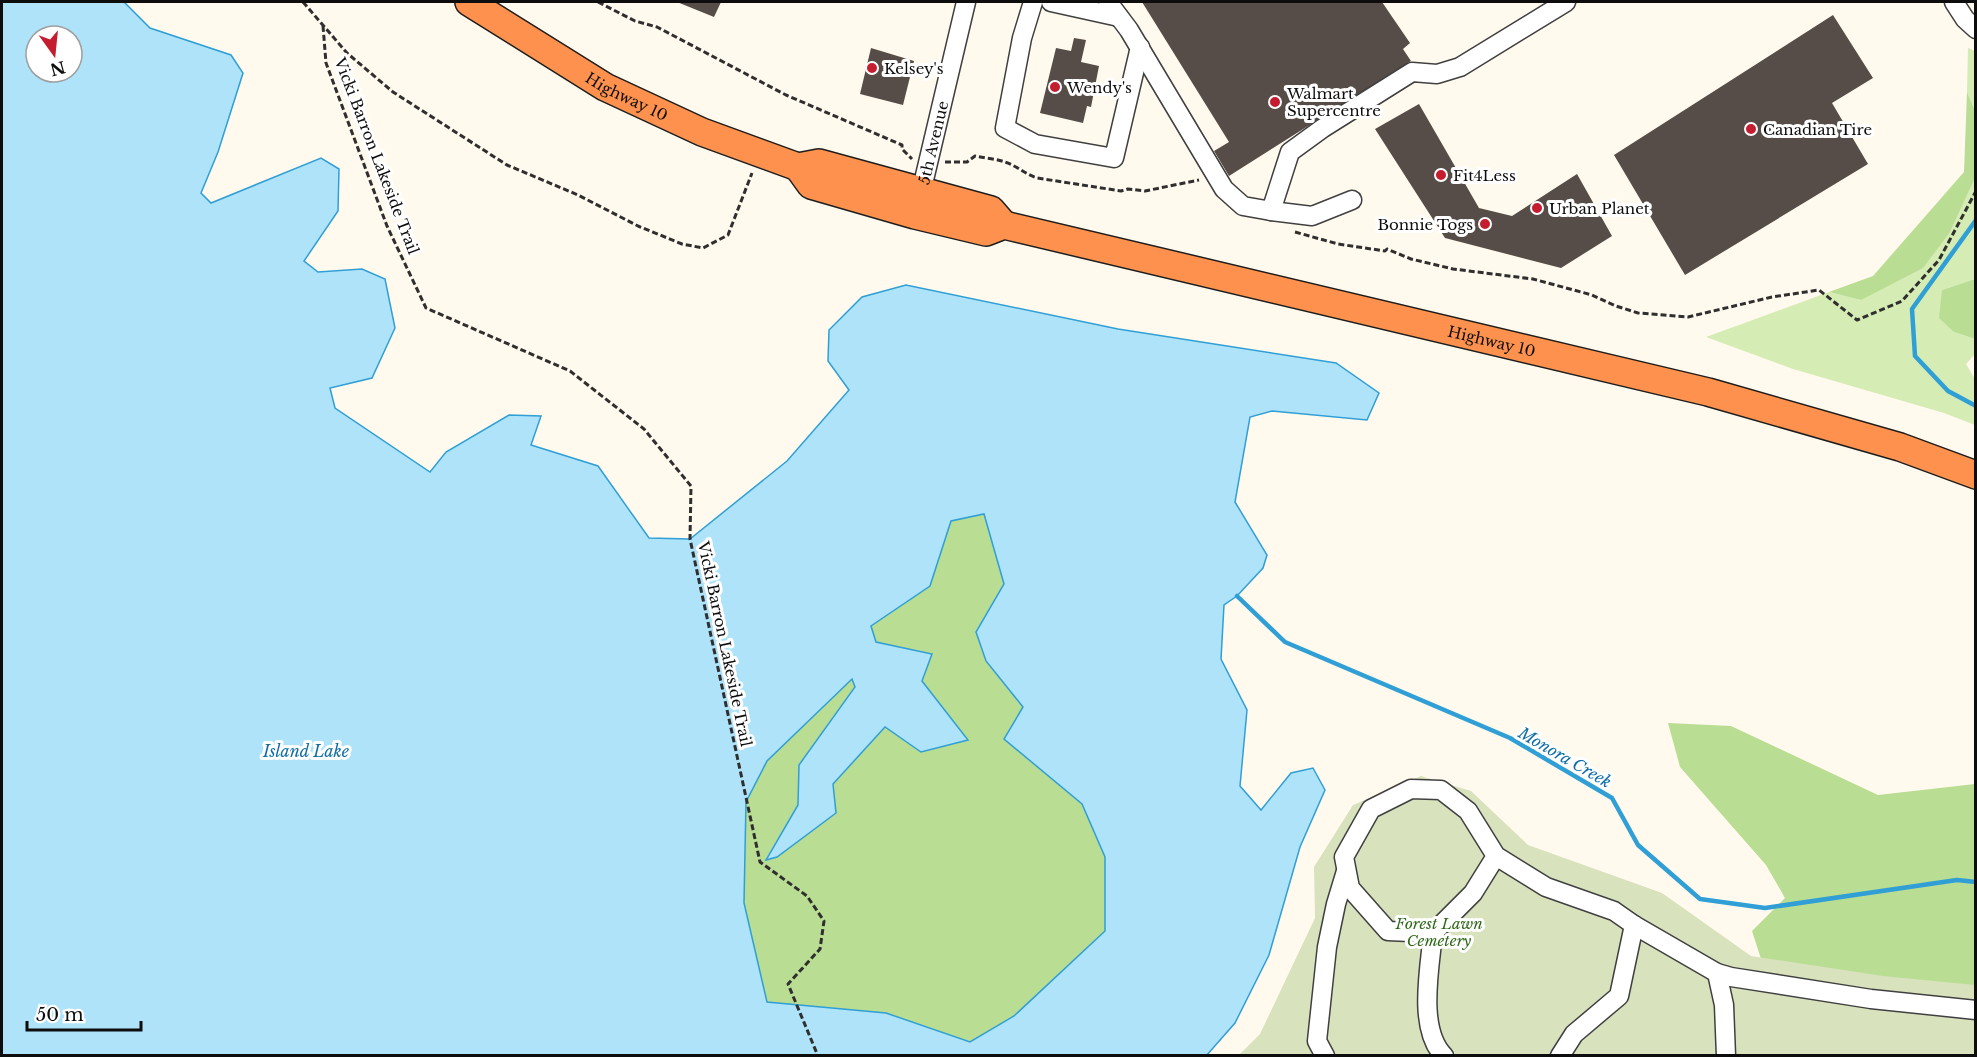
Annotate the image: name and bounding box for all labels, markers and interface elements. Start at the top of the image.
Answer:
north arrow [24,24,84,84]
street label: Vicki Barron Lakeside Trail [330,54,423,257]
text: N [48,57,68,80]
place label: Kelsey's [884,59,944,78]
marker: Kelsey's [865,61,879,75]
street label: Highway 10 [582,68,671,124]
place label: Wendy's [1066,78,1132,97]
marker: Wendy's [1048,80,1062,94]
place label: Walmart Supercentre [1286,84,1381,120]
marker: Walmart Supercentre [1268,95,1282,109]
street label: 5th Avenue [914,99,952,186]
place label: Canadian Tire [1763,120,1872,139]
marker: Canadian Tire [1744,122,1758,136]
place label: Fit4Less [1453,166,1516,185]
marker: Fit4Less [1434,168,1448,182]
place label: Urban Planet [1549,199,1650,218]
marker: Urban Planet [1530,201,1544,215]
place label: Bonnie Togs [1377,215,1473,234]
marker: Bonnie Togs [1478,217,1492,231]
street label: Highway 10 [1446,321,1537,360]
street label: Vicki Barron Lakeside Trail [694,539,756,748]
water label: Monora Creek [1514,722,1615,792]
water label: Island Lake [262,741,350,761]
park label: Forest Lawn Cemetery [1394,914,1483,950]
scale bar [27,994,141,1032]
text: 50 m [36,1004,84,1026]

